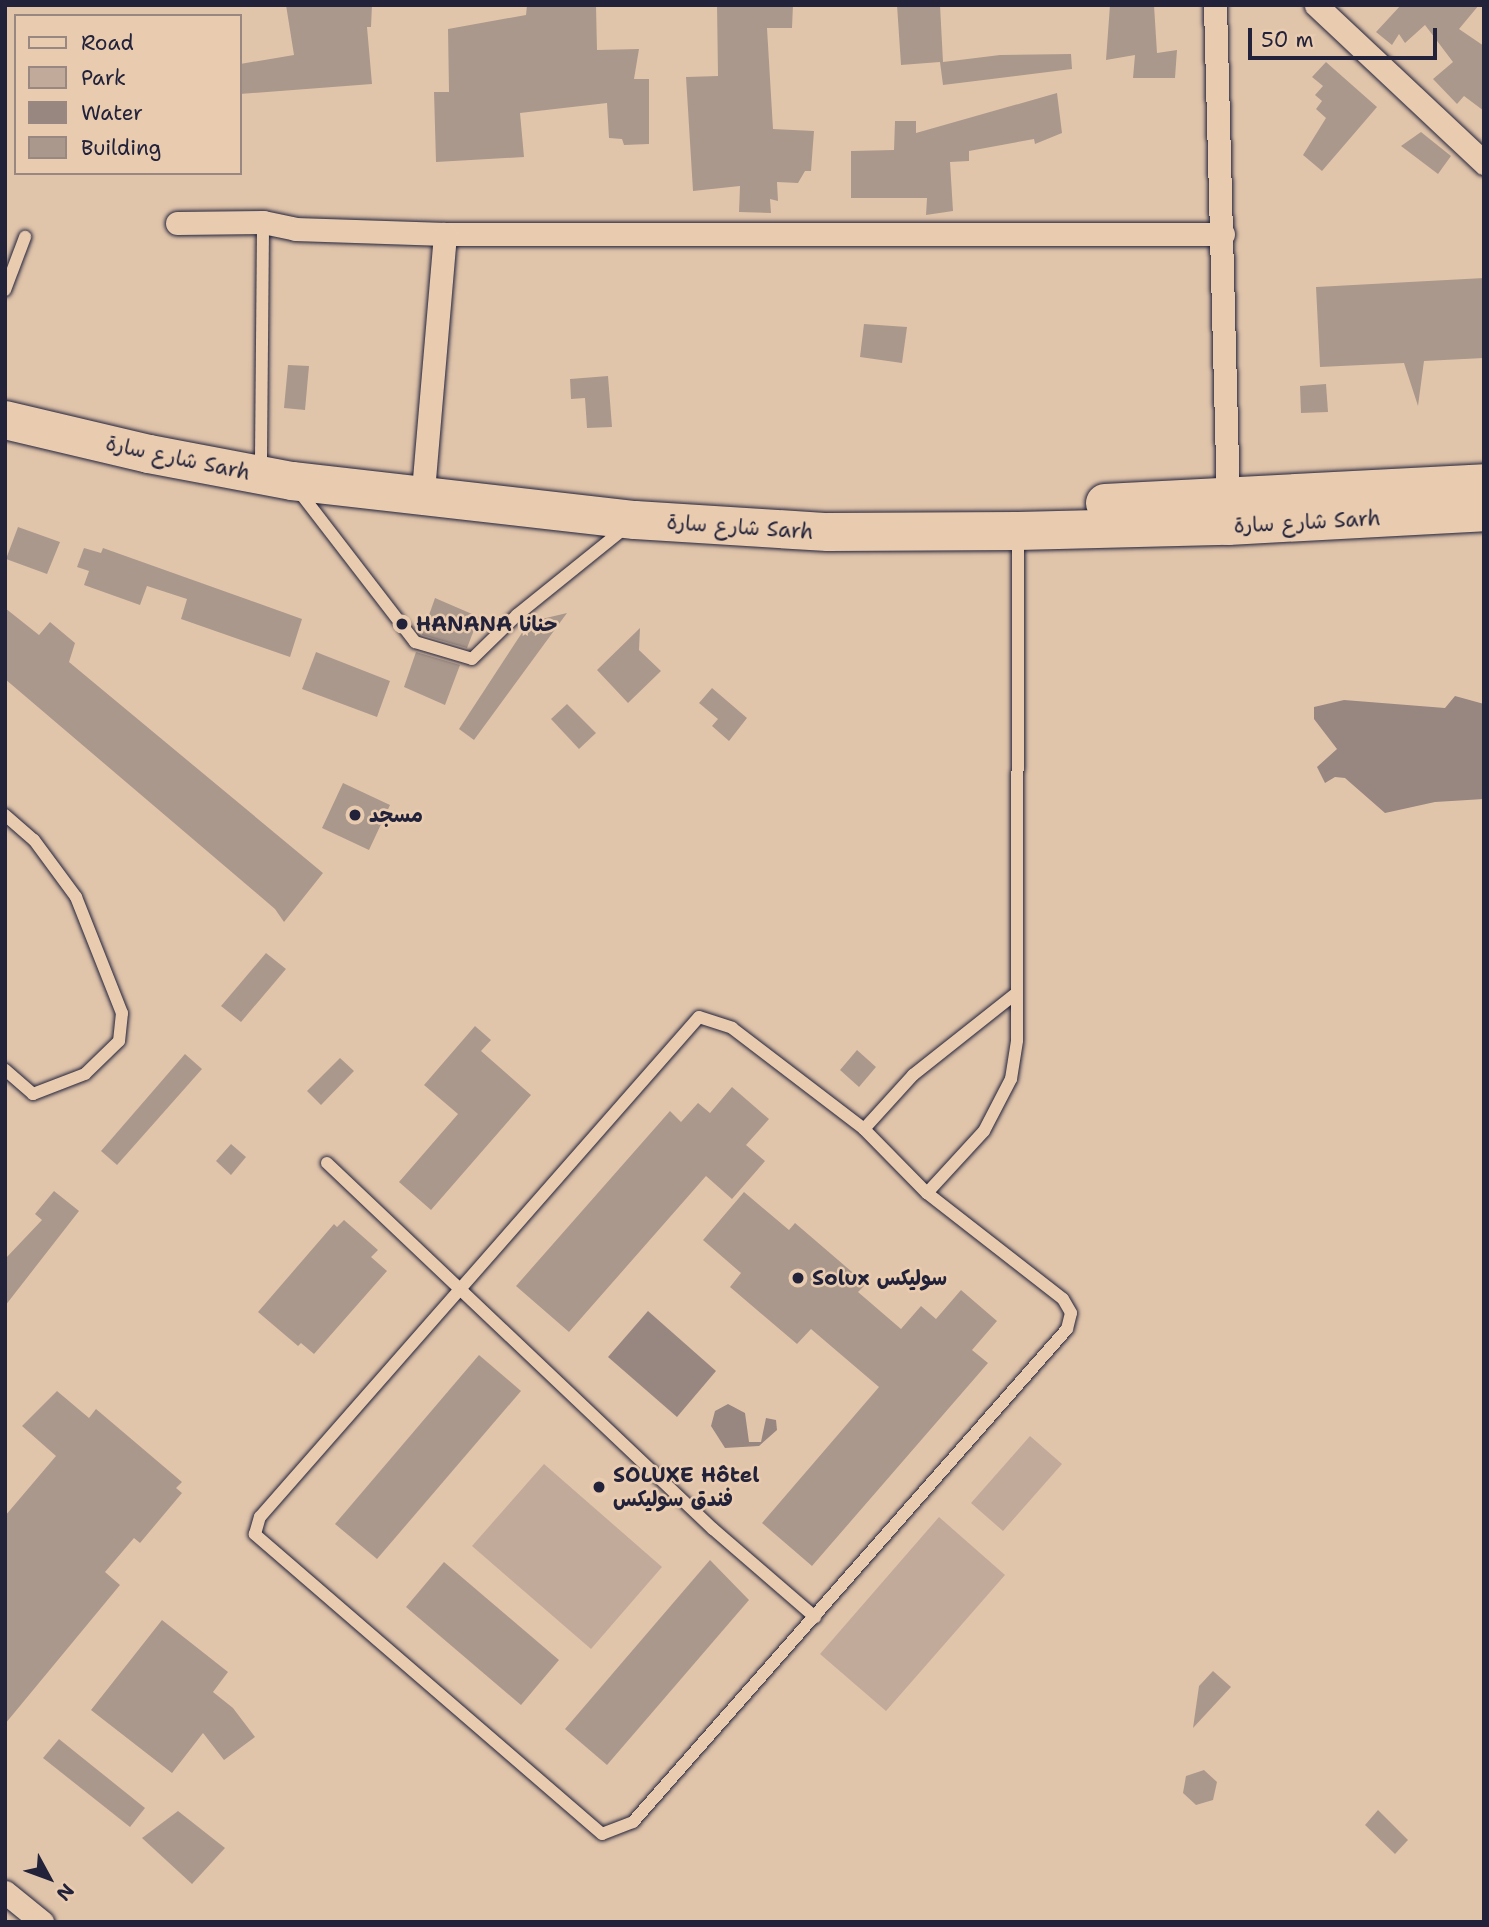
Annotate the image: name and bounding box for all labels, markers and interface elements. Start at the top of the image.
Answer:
legend [14,14,242,175]
scale bar [1251,14,1440,58]
text: 50 m [1261,26,1314,54]
text: Road [81,29,134,57]
text: Park [81,64,126,92]
text: Water [81,99,143,127]
text: Building [81,134,161,162]
street label: شارع سارة Sarh [104,430,252,486]
street label: شارع سارة Sarh [1233,506,1381,538]
street label: شارع سارة Sarh [666,509,814,545]
place label: HANANA حنانا [416,611,556,637]
marker: HANANA حنانا [394,616,410,632]
place label: مسجد [369,802,423,828]
marker: مسجد [347,807,363,823]
place label: Solux سوليكس [812,1265,947,1291]
marker: Solux سوليكس [790,1270,806,1286]
place label: SOLUXE Hôtel فندق سوليكس [613,1462,759,1512]
marker: SOLUXE Hôtel فندق سوليكس [591,1479,607,1495]
north arrow [14,1843,84,1913]
text: N [51,1878,80,1906]

